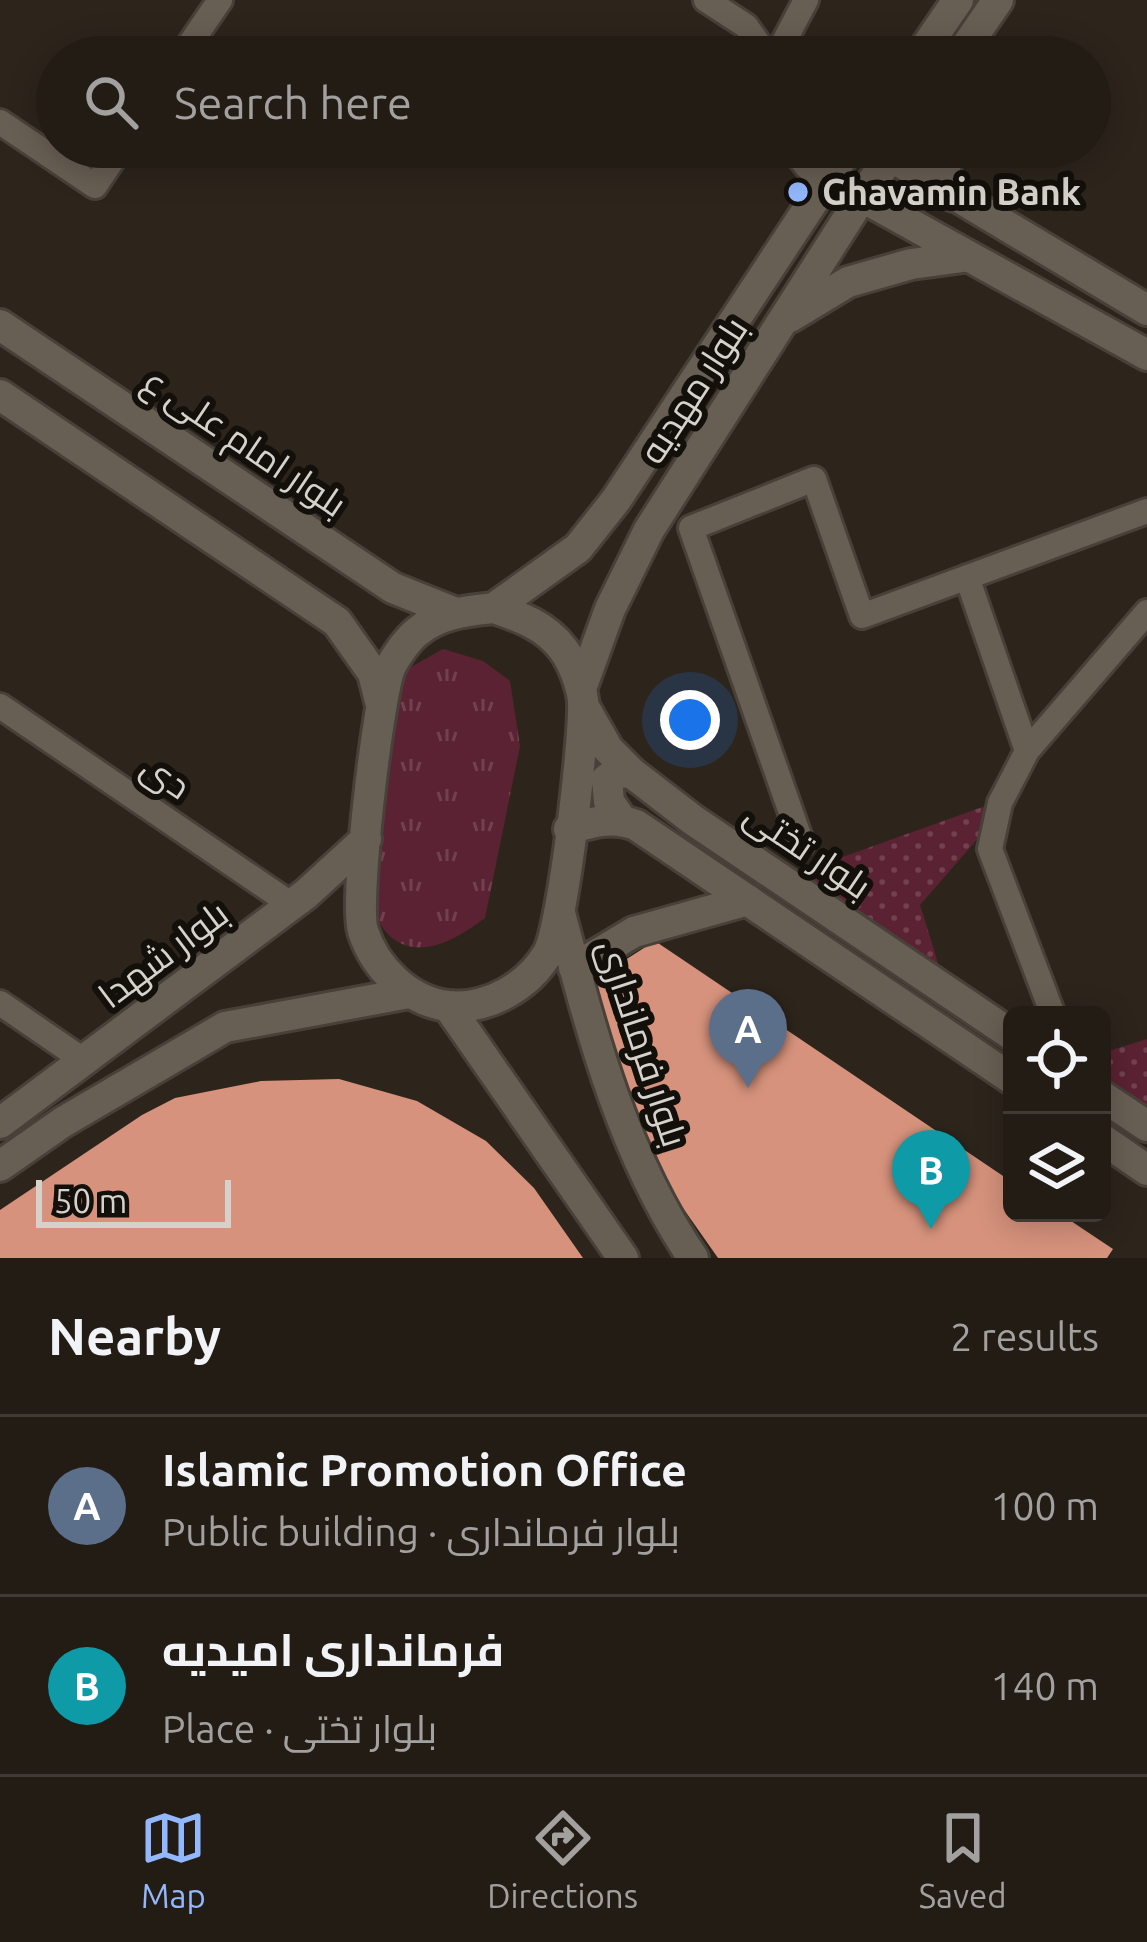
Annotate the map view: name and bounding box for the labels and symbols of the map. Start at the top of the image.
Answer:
place label: Ghavamin Bank [822,171,1081,212]
marker: Ghavamin Bank [785,179,811,205]
street label: بلوار مهدیه [630,309,756,471]
street label: بلوار امام علی ع [133,359,354,529]
your location [660,690,720,750]
street label: دی [133,745,198,808]
street label: بلوار تختی [737,793,879,908]
street label: بلوار شهدا [90,892,237,1017]
street label: بلوار فرمانداری [589,934,696,1152]
pin: A [709,989,787,1088]
pin: B [892,1130,970,1229]
scale bar [36,1174,231,1227]

